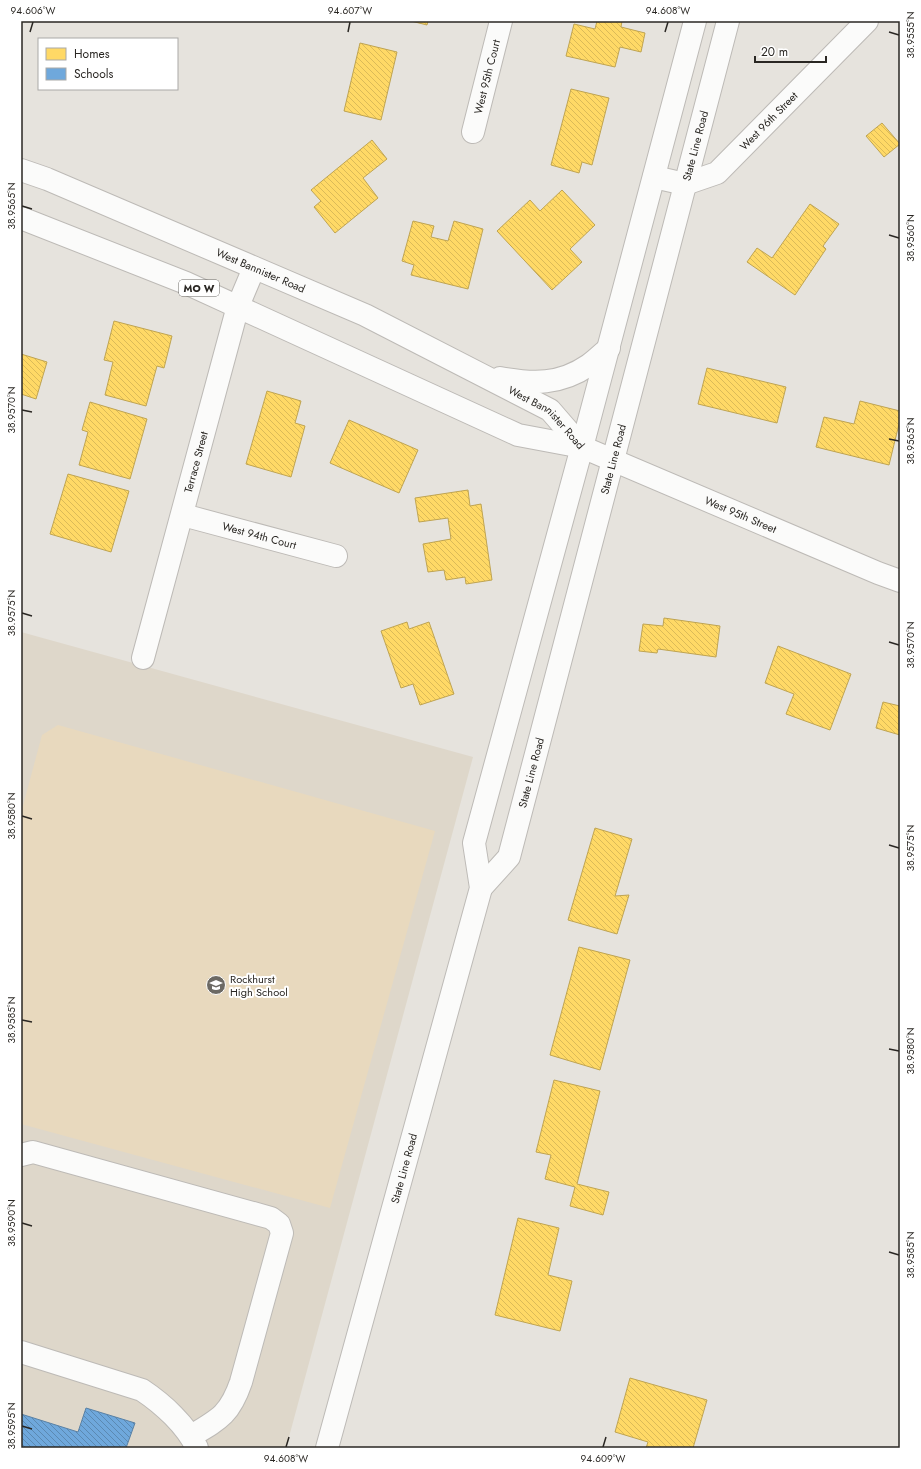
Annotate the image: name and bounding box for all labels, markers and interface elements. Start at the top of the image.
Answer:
text: 94.606°W [11,3,55,18]
text: 94.607°W [328,3,372,18]
text: 94.608°W [646,3,690,18]
text: 38.9555°N [903,12,918,58]
legend [38,38,178,90]
street label: West 95th Court [470,38,504,116]
scale bar [755,38,826,64]
text: 20 m [761,43,788,61]
text: Homes [74,45,110,63]
text: Schools [74,65,113,83]
street label: West 96th Street [736,88,801,154]
street label: State Line Road [678,109,712,183]
text: 38.9565°N [4,182,19,230]
text: 38.9560°N [903,214,918,262]
street label: West Bannister Road [214,244,308,297]
road number: MO W [179,280,219,296]
street label: West Bannister Road [505,382,588,453]
text: 38.9570°N [4,387,19,433]
text: 38.9565°N [903,417,918,465]
street label: State Line Road [596,422,630,496]
street label: Terrace Street [180,429,212,495]
street label: West 95th Street [702,492,779,537]
street label: West 94th Court [220,518,299,553]
text: 38.9575°N [4,590,19,636]
text: 38.9570°N [903,622,918,668]
street label: State Line Road [514,736,548,809]
text: 38.9580°N [4,792,19,840]
text: 38.9575°N [903,825,918,871]
place label: Rockhurst High School [230,971,288,1000]
school or university icon: Rockhurst High School [205,974,227,996]
text: 38.9585°N [4,997,19,1043]
text: 38.9580°N [903,1027,918,1075]
street label: State Line Road [387,1132,421,1205]
text: 38.9590°N [4,1199,19,1247]
text: 38.9585°N [903,1232,918,1278]
text: 38.9595°N [4,1402,19,1450]
text: 94.608°W [264,1451,308,1466]
text: 94.609°W [581,1451,625,1466]

